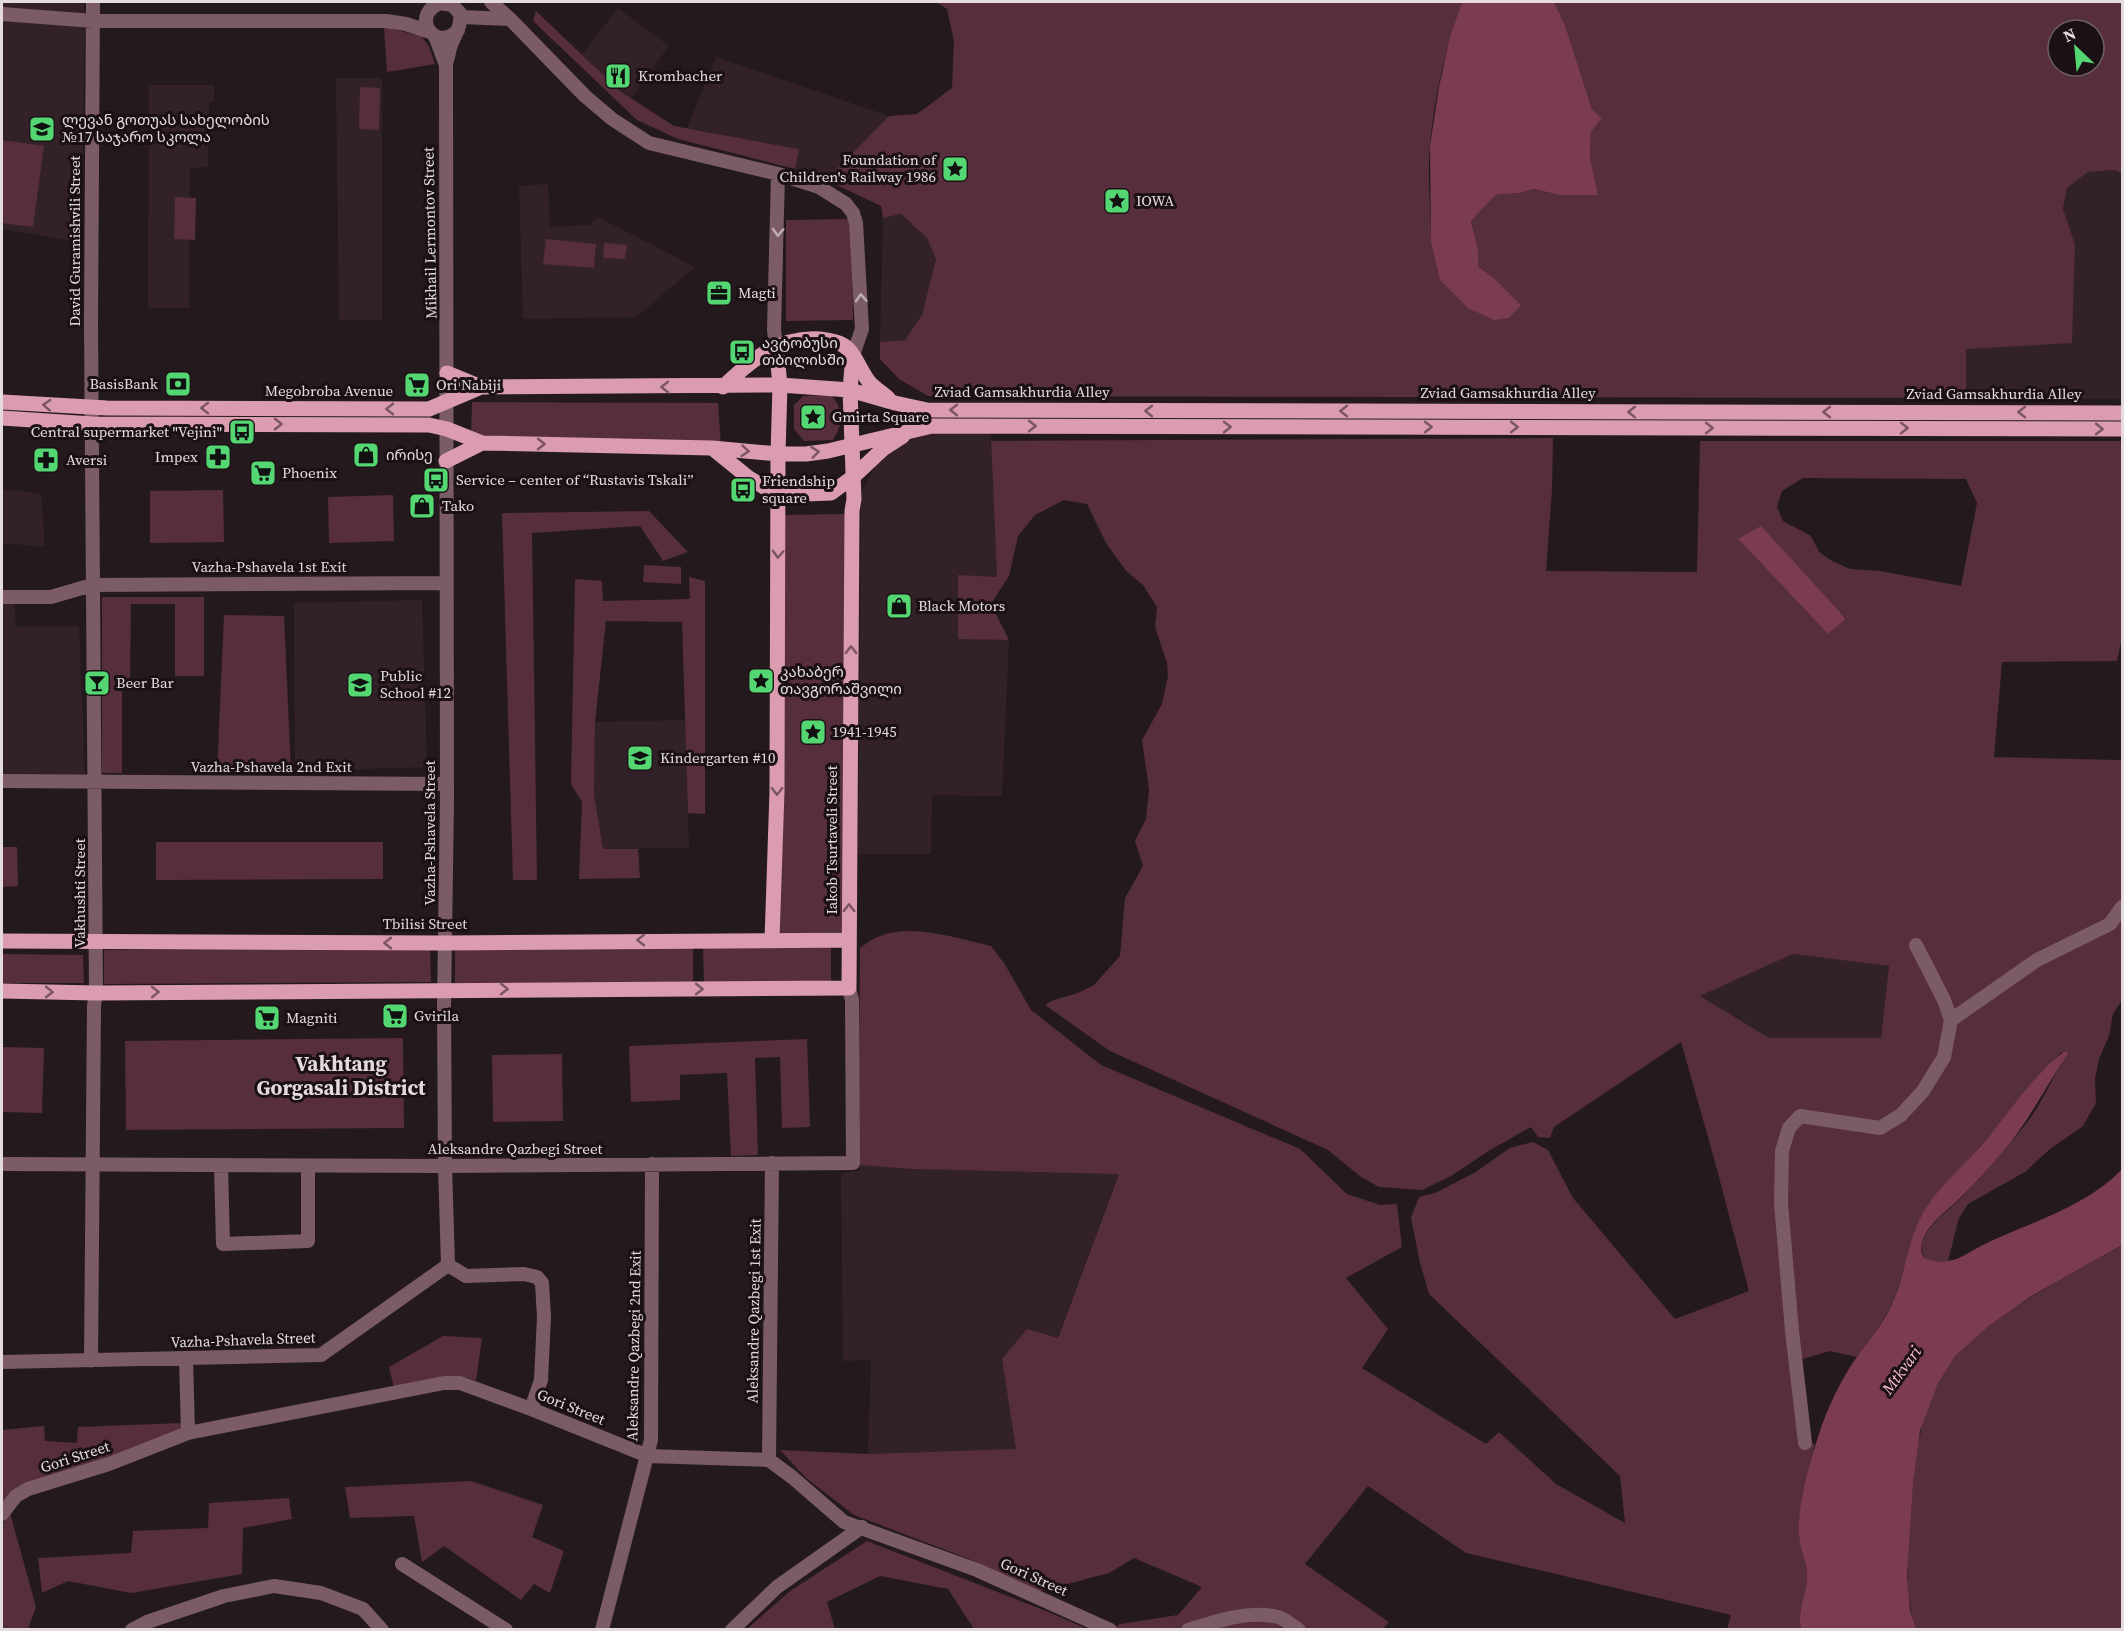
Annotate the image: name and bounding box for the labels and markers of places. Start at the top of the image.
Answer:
restaurant icon: Krombacher [603,61,633,91]
place label: Krombacher [638,65,723,86]
place label: ლევან გოთუას სახელობის №17 საჯარო სკოლა [61,109,270,147]
school or university icon: ლევან გოთუას სახელობის №17 საჯარო სკოლა [27,114,57,144]
place label: Foundation of Children's Railway 1986 [780,149,938,187]
place icon: Foundation of Children's Railway 1986 [940,154,970,184]
place icon: IOWA [1102,186,1132,216]
place label: IOWA [1136,190,1174,211]
office icon: Magti [704,278,734,308]
place label: Magti [738,282,776,303]
place label: ავტობუსი თბილისში [762,332,845,370]
bus stop icon: ავტობუსი თბილისში [727,337,757,367]
bank icon: BasisBank [163,369,193,399]
supermarket icon: Ori Nabiji [402,370,432,400]
place label: BasisBank [89,373,159,394]
place label: Ori Nabiji [436,374,501,395]
place icon: Gmirta Square [798,402,828,432]
place label: Gmirta Square [832,406,929,427]
bus stop icon: Central supermarket "Vejini" [227,417,257,447]
place label: Central supermarket "Vejini" [31,421,222,442]
shop icon: ირისე [351,440,381,470]
pharmacy icon: Impex [203,442,233,472]
place label: ირისე [386,444,433,465]
pharmacy icon: Aversi [31,445,61,475]
place label: Impex [155,446,198,467]
place label: Aversi [66,449,107,470]
supermarket icon: Phoenix [248,458,278,488]
place label: Phoenix [282,462,337,483]
bus stop icon: Service – center of “Rustavis Tskali” [421,465,451,495]
place label: Service – center of “Rustavis Tskali” [456,469,693,490]
place label: Friendship square [762,470,835,508]
bus stop icon: Friendship square [728,475,758,505]
shop icon: Tako [407,491,437,521]
place label: Tako [442,495,474,516]
shop icon: Black Motors [884,591,914,621]
place label: Black Motors [918,595,1005,616]
place label: კახაბერ თავგორაშვილი [780,661,902,699]
place label: Public School #12 [380,665,451,703]
place icon: კახაბერ თავგორაშვილი [746,666,776,696]
bar icon: Beer Bar [82,668,112,698]
school or university icon: Public School #12 [345,670,375,700]
place label: Beer Bar [116,672,175,693]
place icon: 1941-1945 [798,717,828,747]
place label: 1941-1945 [832,721,897,742]
school or university icon: Kindergarten #10 [625,743,655,773]
place label: Kindergarten #10 [660,747,776,768]
supermarket icon: Gvirila [380,1001,410,1031]
supermarket icon: Magniti [252,1003,282,1033]
place label: Gvirila [414,1005,459,1026]
place label: Magniti [286,1007,337,1028]

